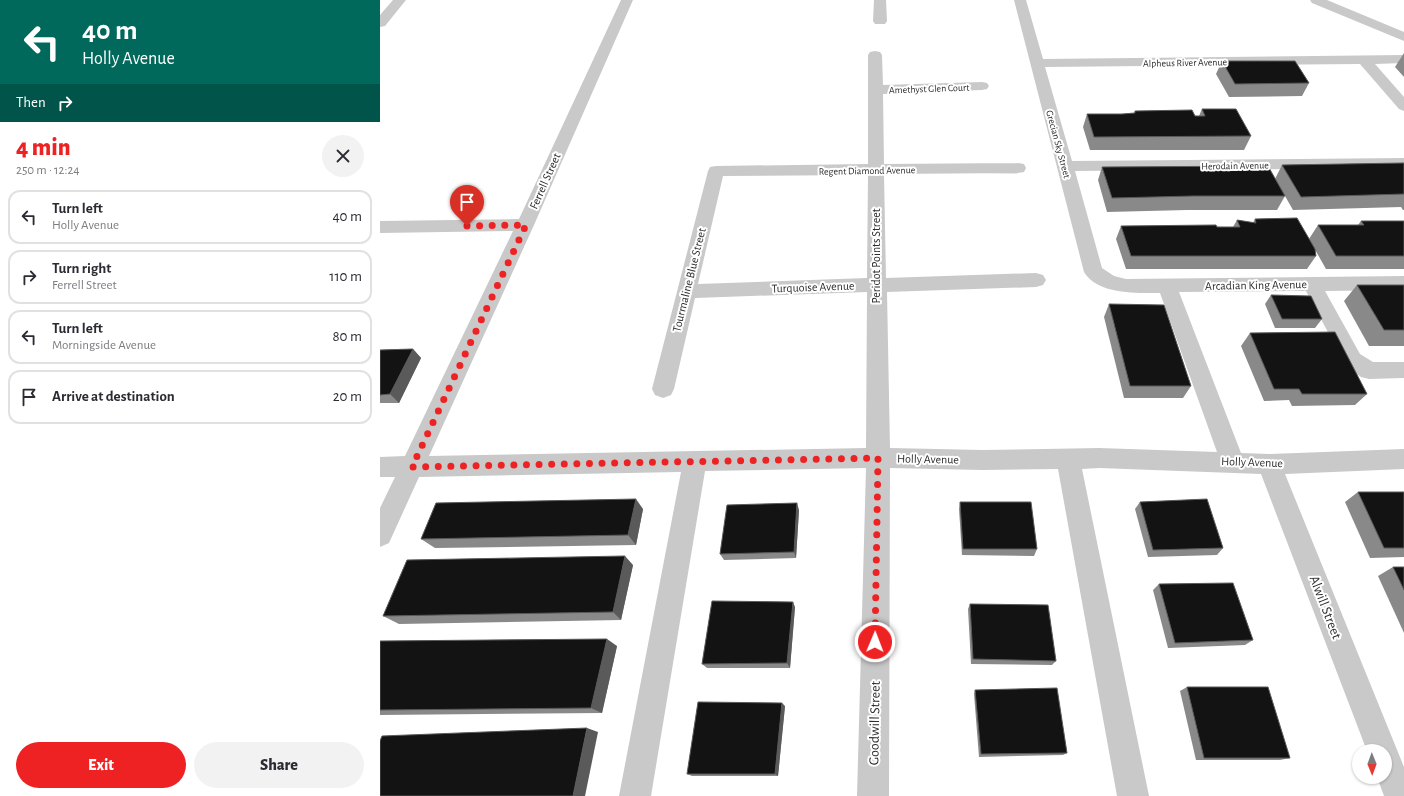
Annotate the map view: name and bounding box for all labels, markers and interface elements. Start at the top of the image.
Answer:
icon: left [16,16,68,68]
text: 40 m [82,17,138,45]
text: Holly Avenue [82,50,175,68]
street label: Alpheus River Avenue [1143,57,1228,69]
street label: Amethyst Glen Court [889,83,970,95]
icon: right [54,92,76,114]
text: Then [16,95,46,110]
street label: Grecian Sky Street [1044,109,1072,180]
button: close [322,135,364,177]
text: 4 min [16,136,71,160]
street label: Ferrell Street [527,151,563,211]
street label: Herodain Avenue [1201,160,1269,172]
text: 250 m · 12:24 [16,164,80,177]
street label: Regent Diamond Avenue [819,165,916,177]
pin [450,185,484,226]
icon: arrive [456,191,478,213]
text: Turn left [52,201,103,216]
icon: left [18,206,40,228]
street label: Peridot Points Street [870,208,882,304]
text: 40 m [332,209,362,224]
text: Holly Avenue [52,219,119,232]
street label: Tourmaline Blue Street [670,227,708,333]
text: Turn right [52,261,111,276]
icon: right [18,266,40,288]
text: 110 m [329,269,362,284]
street label: Arcadian King Avenue [1205,278,1307,292]
text: Ferrell Street [52,279,117,292]
street label: Turquoise Avenue [771,280,855,294]
text: Turn left [52,321,103,336]
icon: left [18,326,40,348]
text: 80 m [332,329,362,344]
text: Morningside Avenue [52,339,156,352]
icon: arrive [18,386,40,408]
text: Arrive at destination [52,389,175,404]
text: 20 m [333,389,362,404]
street label: Holly Avenue [897,452,959,467]
street label: Holly Avenue [1221,455,1283,470]
street label: Alwill Street [1307,574,1344,641]
position arrow [854,621,896,663]
street label: Goodwill Street [867,680,883,765]
button: Exit [16,742,186,788]
button: Share [194,742,364,788]
north arrow [1352,744,1392,784]
map controls [1352,744,1392,784]

